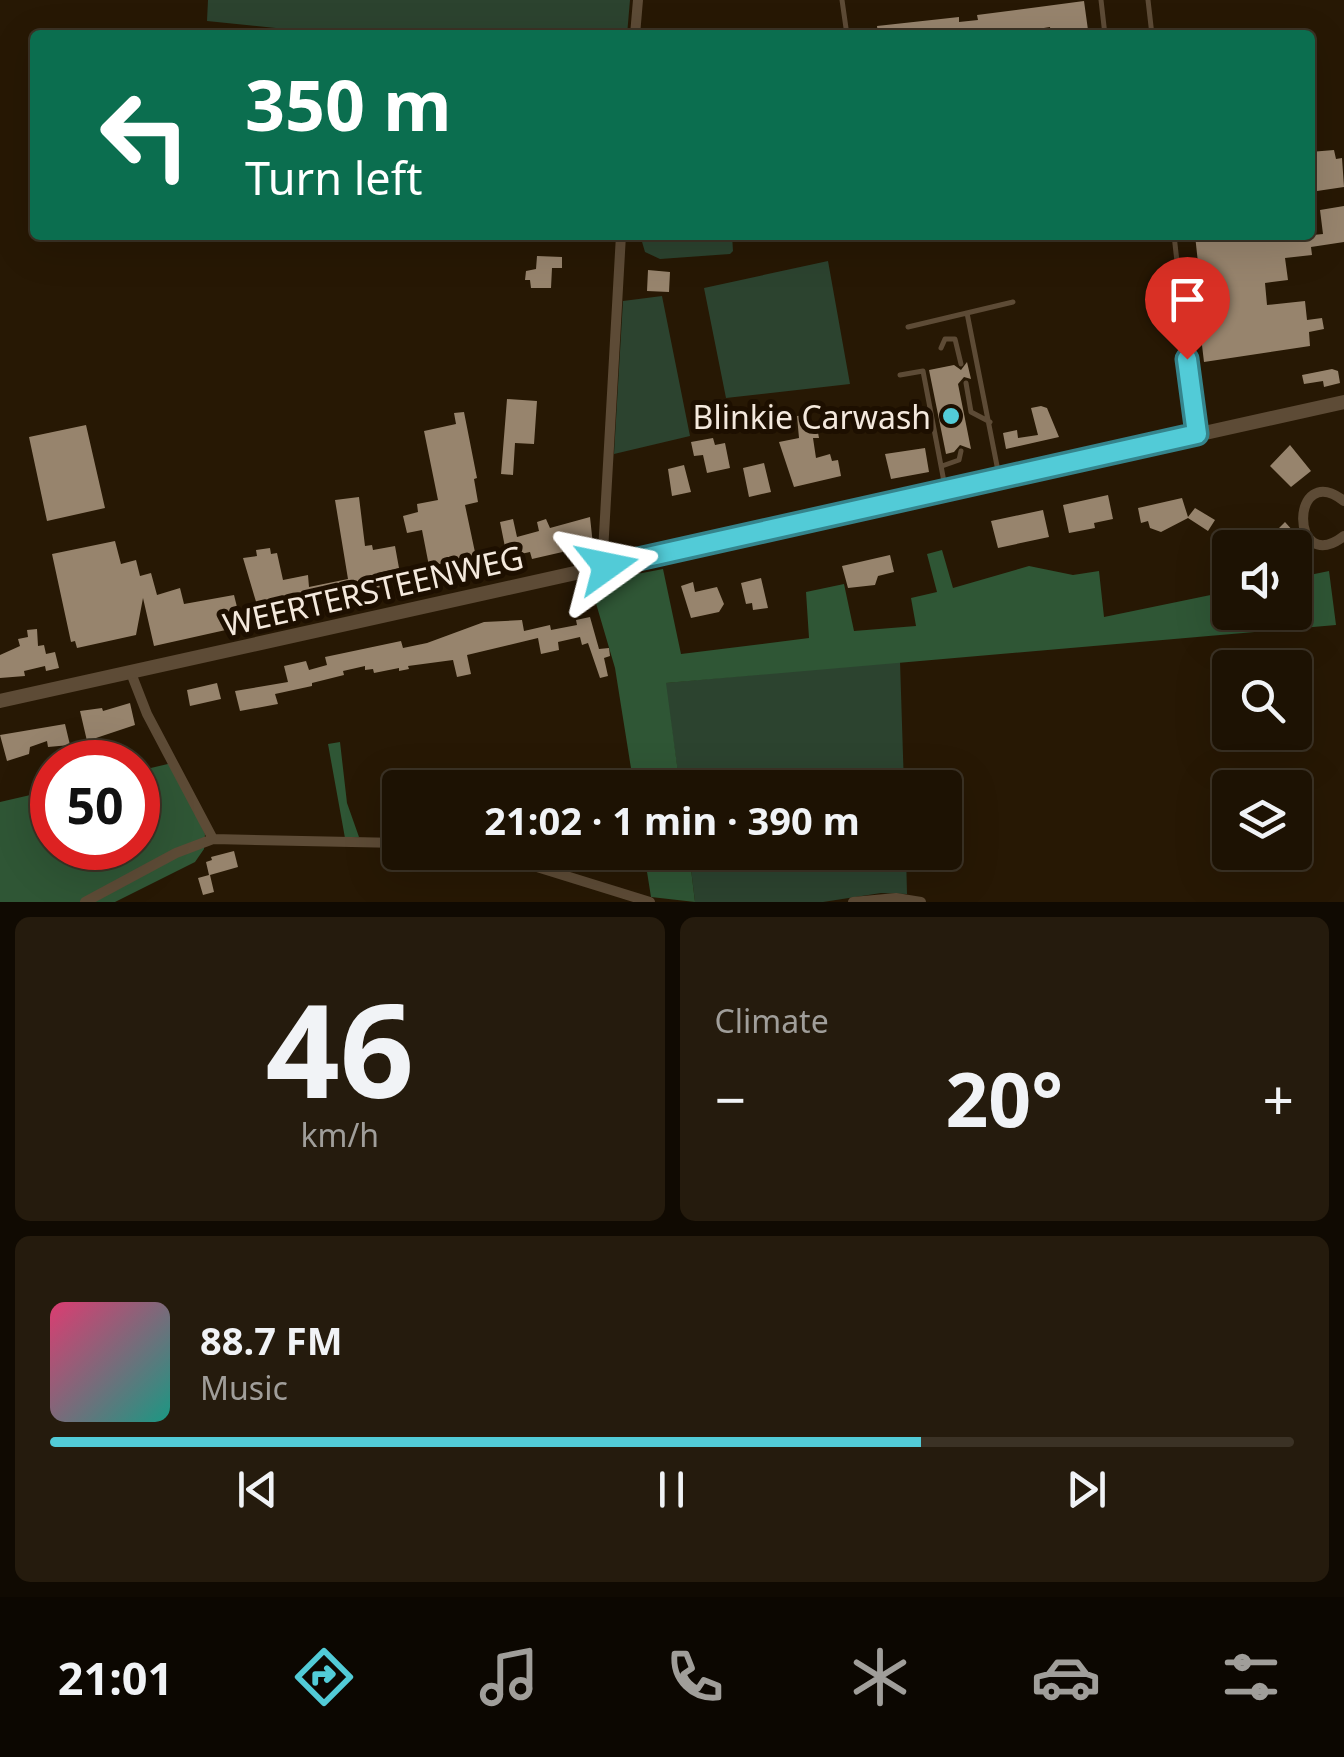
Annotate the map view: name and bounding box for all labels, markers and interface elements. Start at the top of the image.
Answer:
text: 350 m [245,56,452,152]
icon: left [80,70,210,200]
text: Turn left [245,147,422,208]
pin [1145,257,1230,360]
icon: arrive [1160,272,1215,327]
place label: Blinkie Carwash [693,395,931,438]
marker: Blinkie Carwash [940,405,962,427]
position arrow [555,514,659,618]
map controls [1212,530,1312,870]
button: sound [1212,530,1312,630]
street label: WEERTERSTEENWEG [219,535,527,645]
button: search [1212,650,1312,750]
speed limit sign: 50 [30,740,160,870]
button: layers [1212,770,1312,870]
text: 21:02 · 1 min · 390 m [484,794,860,846]
text: 46 [265,959,414,1136]
text: Climate [715,999,829,1042]
text: 20° [945,1047,1063,1149]
text: − [715,1061,746,1136]
text: + [1263,1061,1294,1136]
text: km/h [300,1113,379,1156]
text: 88.7 FM [200,1314,342,1366]
text: Music [200,1366,288,1409]
icon: previous [230,1462,285,1517]
icon: pause [644,1462,699,1517]
icon: next [1059,1462,1114,1517]
icon: directions [289,1642,359,1712]
icon: music [474,1642,544,1712]
icon: phone [660,1642,730,1712]
icon: climate [845,1642,915,1712]
icon: car [1031,1642,1101,1712]
icon: filters [1216,1642,1286,1712]
text: 21:01 [58,1647,173,1708]

